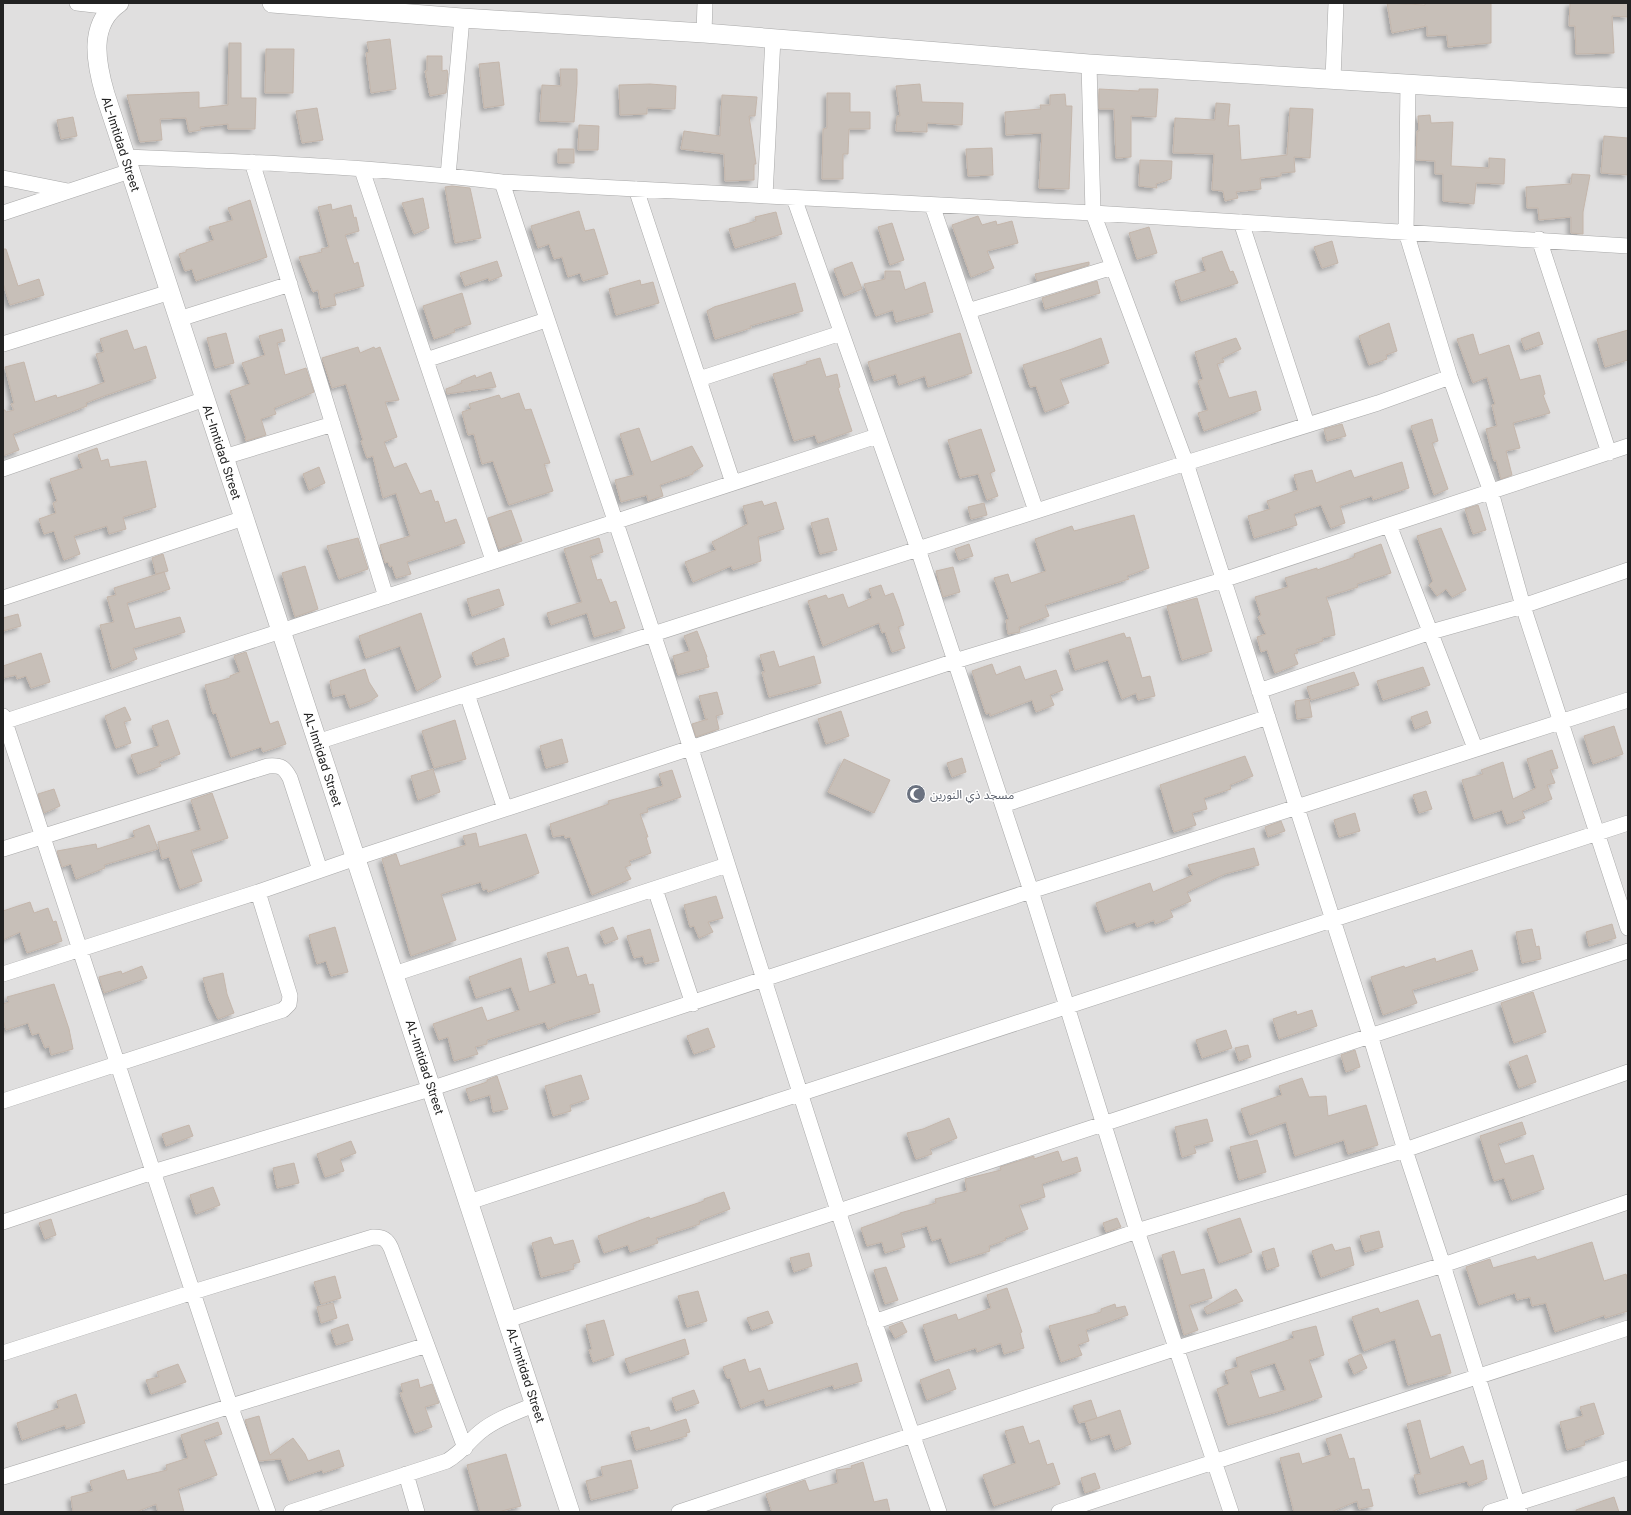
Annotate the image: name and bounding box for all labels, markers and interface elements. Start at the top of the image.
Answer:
street label: AL-Imtidad Street [99,95,143,193]
street label: AL-Imtidad Street [200,403,244,501]
street label: AL-Imtidad Street [301,710,345,808]
mosque icon: مسجد ذي النورين [905,783,927,805]
place label: مسجد ذي النورين [930,787,1014,804]
street label: AL-Imtidad Street [403,1018,447,1116]
street label: AL-Imtidad Street [504,1326,548,1424]

